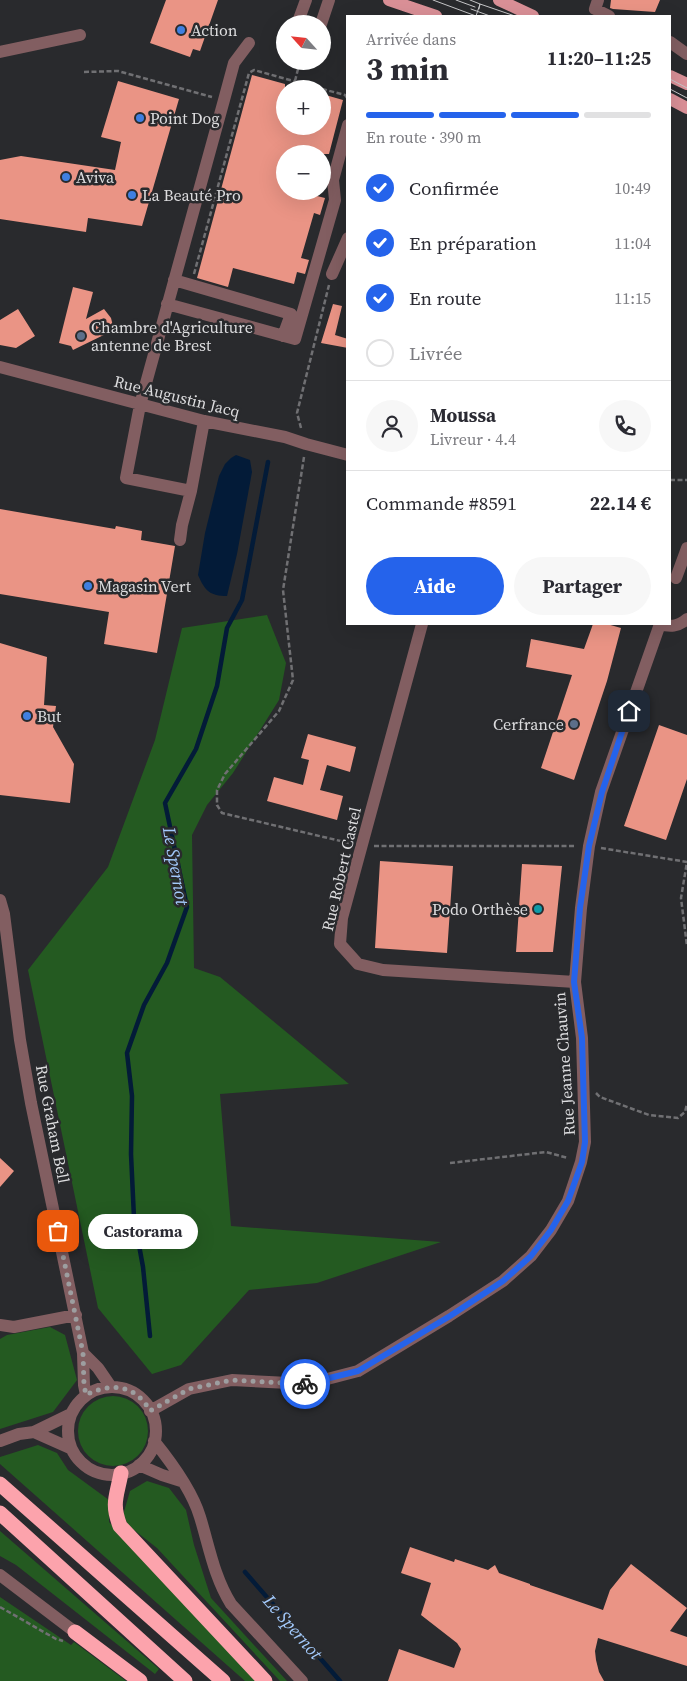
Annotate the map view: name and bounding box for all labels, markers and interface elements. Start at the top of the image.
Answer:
north arrow [276,15,331,70]
map controls [276,15,331,200]
place label: Action [191,19,238,41]
marker: Action [175,24,187,36]
text: Arrivée dans [366,28,456,50]
text: 11:20–11:25 [547,45,651,71]
text: 3 min [366,47,449,91]
button: + [276,80,331,135]
place label: Point Dog [150,107,220,129]
marker: Point Dog [134,112,146,124]
text: En route · 390 m [366,126,481,148]
button: − [276,145,331,200]
place label: Aviva [76,166,115,188]
marker: Aviva [60,171,72,183]
icon: check [366,174,394,202]
text: Confirmée [409,175,499,201]
text: 10:49 [614,177,651,199]
place label: La Beauté Pro [142,184,241,206]
marker: La Beauté Pro [126,189,138,201]
icon: check [366,229,394,257]
text: En préparation [409,230,537,256]
text: 11:04 [614,232,651,254]
icon: check [366,284,394,312]
text: En route [409,285,481,311]
text: 11:15 [614,287,651,309]
place label: Chambre d'Agriculture antenne de Brest [91,316,253,356]
marker: Chambre d'Agriculture antenne de Brest [75,330,87,342]
text: Livrée [409,340,463,366]
street label: Rue Augustin Jacq [112,370,242,422]
button: person [366,400,418,452]
button: phone [599,400,651,452]
text: Moussa [430,402,496,428]
text: Livreur · 4.4 [430,428,516,450]
text: Commande #8591 [366,490,517,516]
text: 22.14 € [590,490,651,516]
button: Aide [366,557,504,615]
button: Partager [514,557,651,615]
place label: Magasin Vert [98,575,192,597]
marker: Magasin Vert [82,580,94,592]
pin [608,690,650,732]
icon: home [615,697,643,725]
place label: But [37,705,62,727]
marker: But [21,710,33,722]
place label: Cerfrance [493,713,564,735]
marker: Cerfrance [568,718,580,730]
street label: Rue Robert Castel [316,805,366,933]
water label: Le Spernot [157,824,195,908]
place label: Podo Orthèse [432,898,528,920]
marker: Podo Orthèse [532,903,544,915]
street label: Rue Jeanne Chauvin [548,991,580,1136]
street label: Rue Graham Bell [31,1063,75,1185]
pin [37,1210,79,1252]
callout: Castorama [88,1214,198,1248]
icon: bag [44,1217,72,1245]
text: Castorama [104,1220,182,1242]
courier [280,1359,330,1409]
icon: bike [291,1370,319,1398]
water label: Le Spernot [257,1588,329,1666]

